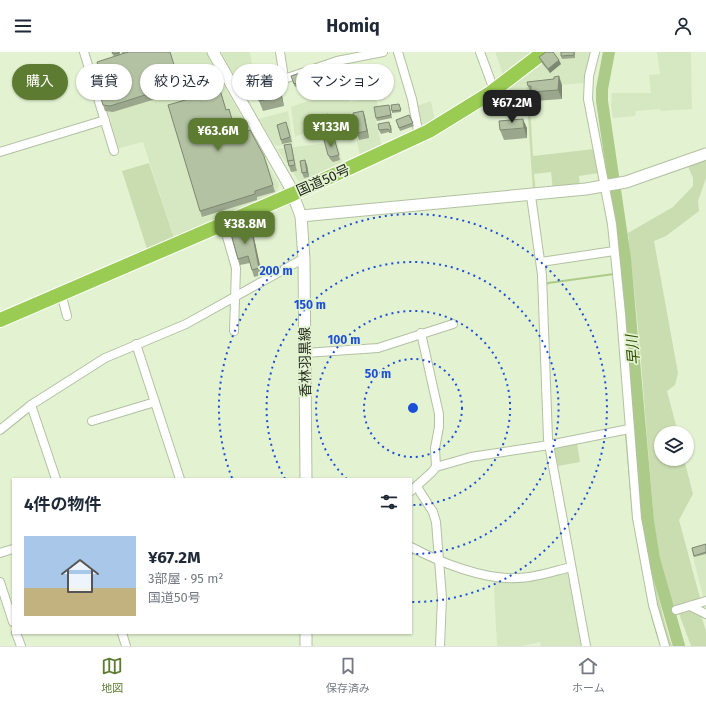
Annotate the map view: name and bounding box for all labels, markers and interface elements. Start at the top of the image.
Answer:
icon: menu [12,15,34,37]
text: Homiq [326,15,380,37]
icon: person [672,15,694,37]
chip: 購入 [12,64,68,100]
chip: 賃貸 [76,64,132,100]
chip: 絞り込み [140,64,224,100]
chip: 新着 [232,64,288,100]
chip: マンション [296,64,394,100]
pin: ¥67.2M [479,90,545,124]
text: ¥67.2M [492,95,532,110]
pin: ¥133M [303,114,359,148]
pin: ¥63.6M [185,118,251,152]
text: ¥133M [313,119,349,134]
text: ¥63.6M [197,123,239,138]
street label: 国道50号 [294,161,353,200]
pin: ¥38.8M [212,211,278,245]
text: ¥38.8M [224,216,266,231]
text: 200 m [259,264,293,278]
text: 150 m [294,298,326,312]
street label: 香林羽黒線 [296,327,315,397]
water label: 早川 [623,332,643,366]
text: 100 m [328,333,360,347]
text: 50 m [365,367,391,381]
centre of rings [406,401,420,415]
map controls [654,426,694,466]
button: layers [654,426,694,466]
icon: filters [378,491,400,513]
text: 4件の物件 [24,494,102,515]
text: ¥67.2M [148,547,201,568]
icon: home [56,552,104,600]
text: 3部屋 · 95 m² [148,571,224,586]
text: 国道50号 [148,590,201,605]
tab: 地図 [101,655,123,695]
tab: 保存済み [326,655,370,695]
tab: ホーム [572,655,605,695]

